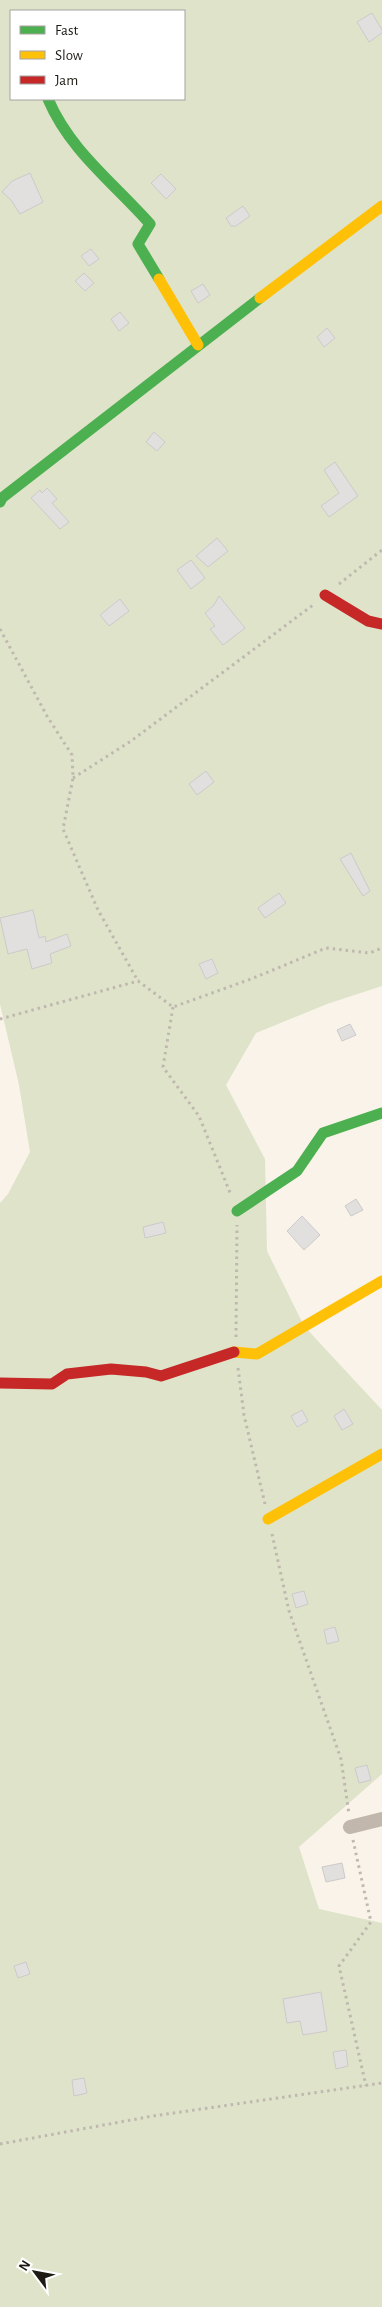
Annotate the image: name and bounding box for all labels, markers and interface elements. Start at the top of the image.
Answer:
legend [10,10,185,100]
text: Fast [55,23,79,38]
text: Slow [55,48,83,63]
text: Jam [55,73,78,88]
north arrow [10,2247,60,2297]
text: N [16,2258,33,2273]

